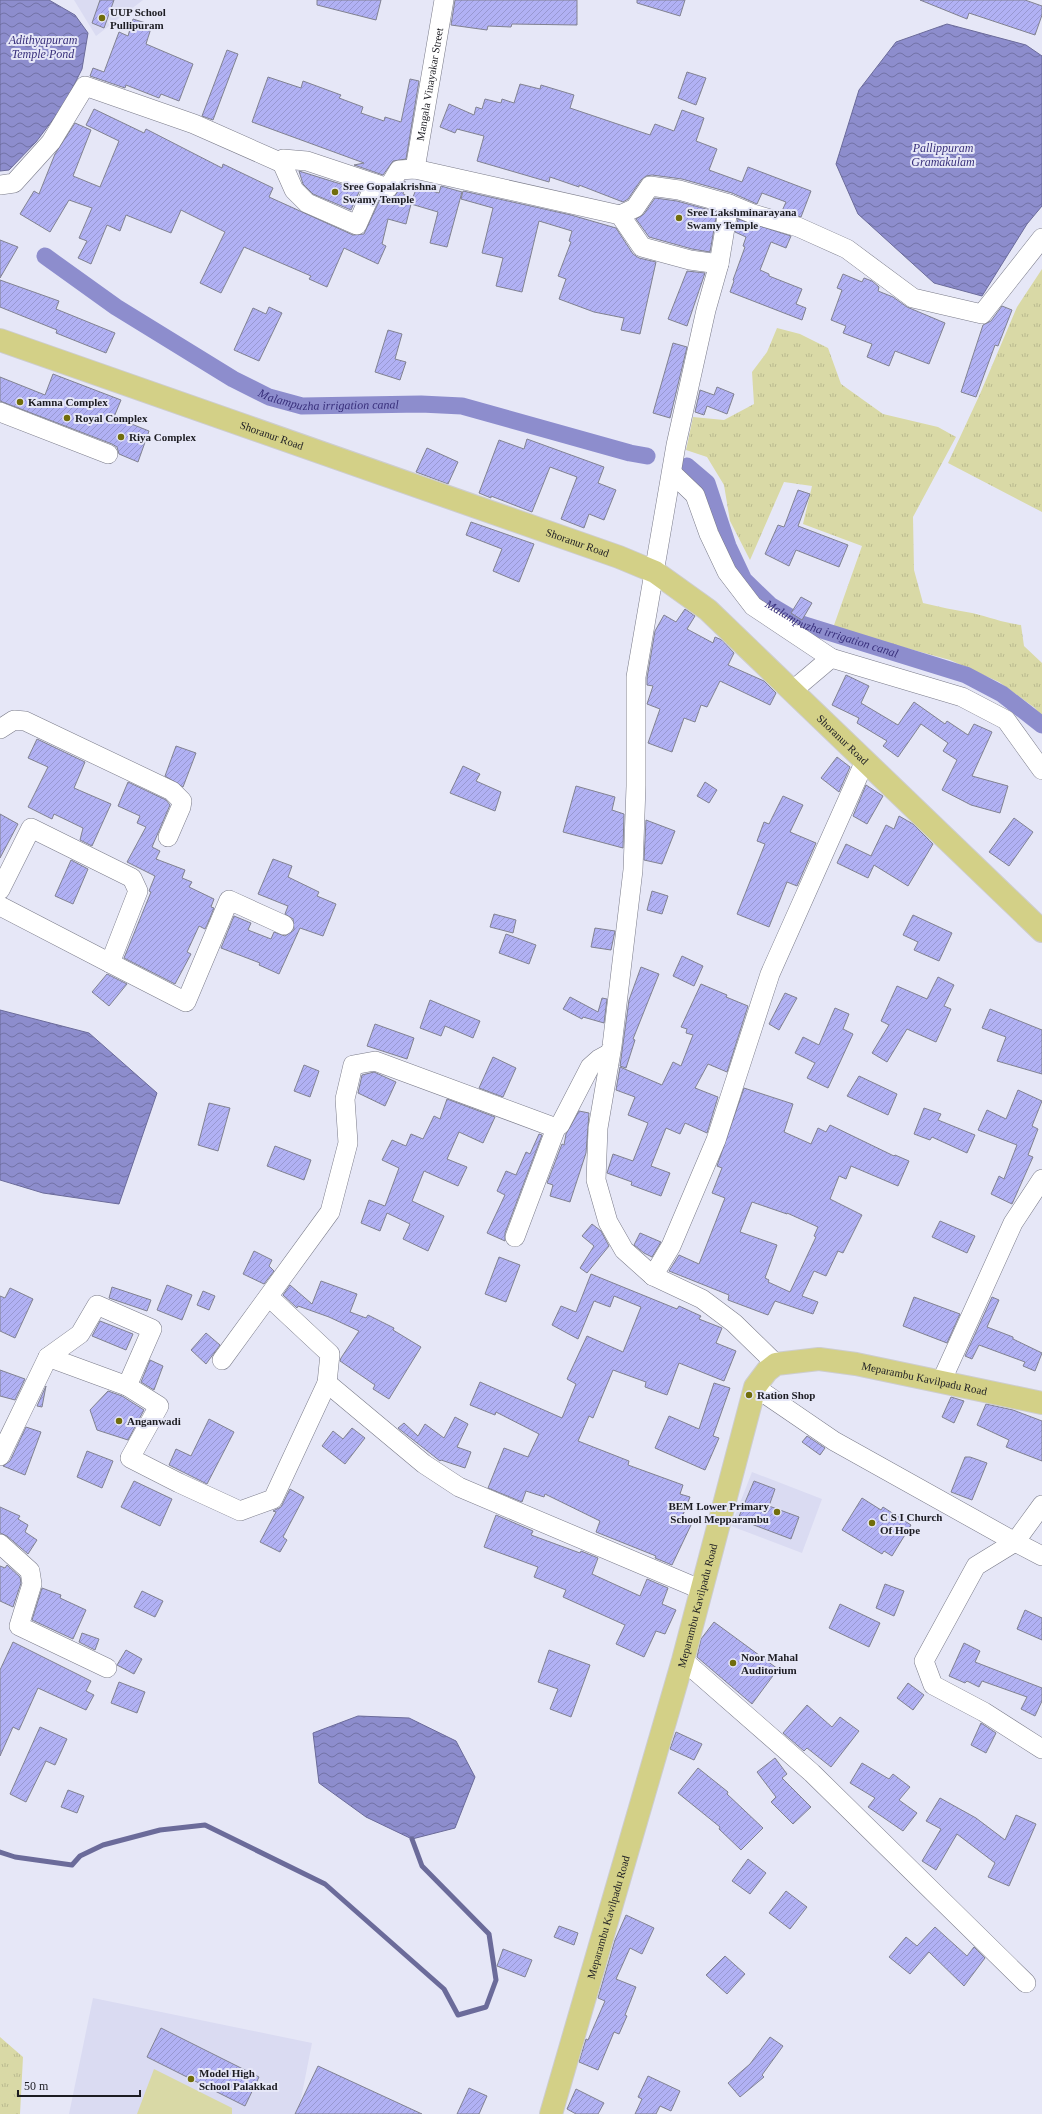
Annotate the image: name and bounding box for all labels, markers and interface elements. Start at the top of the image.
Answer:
place label: UUP School Pullipuram [110,6,166,31]
marker: UUP School Pullipuram [97,13,107,23]
street label: Mangala Vinayakar Street [414,27,445,142]
water label: Adithyapuram Temple Pond [8,33,78,61]
water label: Pallippuram Gramakulam [911,141,975,169]
place label: Sree Gopalakrishna Swamy Temple [343,180,437,205]
marker: Sree Gopalakrishna Swamy Temple [330,187,340,197]
place label: Sree Lakshminarayana Swamy Temple [687,206,797,231]
marker: Sree Lakshminarayana Swamy Temple [674,213,684,223]
water label: Malampuzha irrigation canal [255,385,400,413]
place label: Kamna Complex [28,396,108,408]
marker: Kamna Complex [15,397,25,407]
place label: Royal Complex [75,412,148,424]
marker: Royal Complex [62,413,72,423]
street label: Shoranur Road [238,419,306,452]
place label: Riya Complex [129,431,196,443]
marker: Riya Complex [116,432,126,442]
street label: Shoranur Road [544,526,611,559]
water label: Malampuzha irrigation canal [762,596,901,661]
street label: Shoranur Road [815,712,871,767]
street label: Meparambu Kavilpadu Road [861,1359,989,1397]
place label: Ration Shop [757,1389,815,1401]
marker: Ration Shop [744,1390,754,1400]
place label: Anganwadi [127,1415,181,1427]
marker: Anganwadi [114,1416,124,1426]
place label: BEM Lower Primary School Mepparambu [668,1500,769,1525]
marker: BEM Lower Primary School Mepparambu [772,1507,782,1517]
place label: C S I Church Of Hope [880,1511,942,1536]
marker: C S I Church Of Hope [867,1518,877,1528]
street label: Meparambu Kavilpadu Road [675,1542,720,1669]
place label: Noor Mahal Auditorium [741,1651,798,1676]
marker: Noor Mahal Auditorium [728,1658,738,1668]
street label: Meparambu Kavilpadu Road [585,1854,632,1980]
place label: Model High School Palakkad [199,2067,278,2092]
scale bar [18,2072,140,2098]
marker: Model High School Palakkad [186,2074,196,2084]
text: 50 m [24,2079,49,2093]

